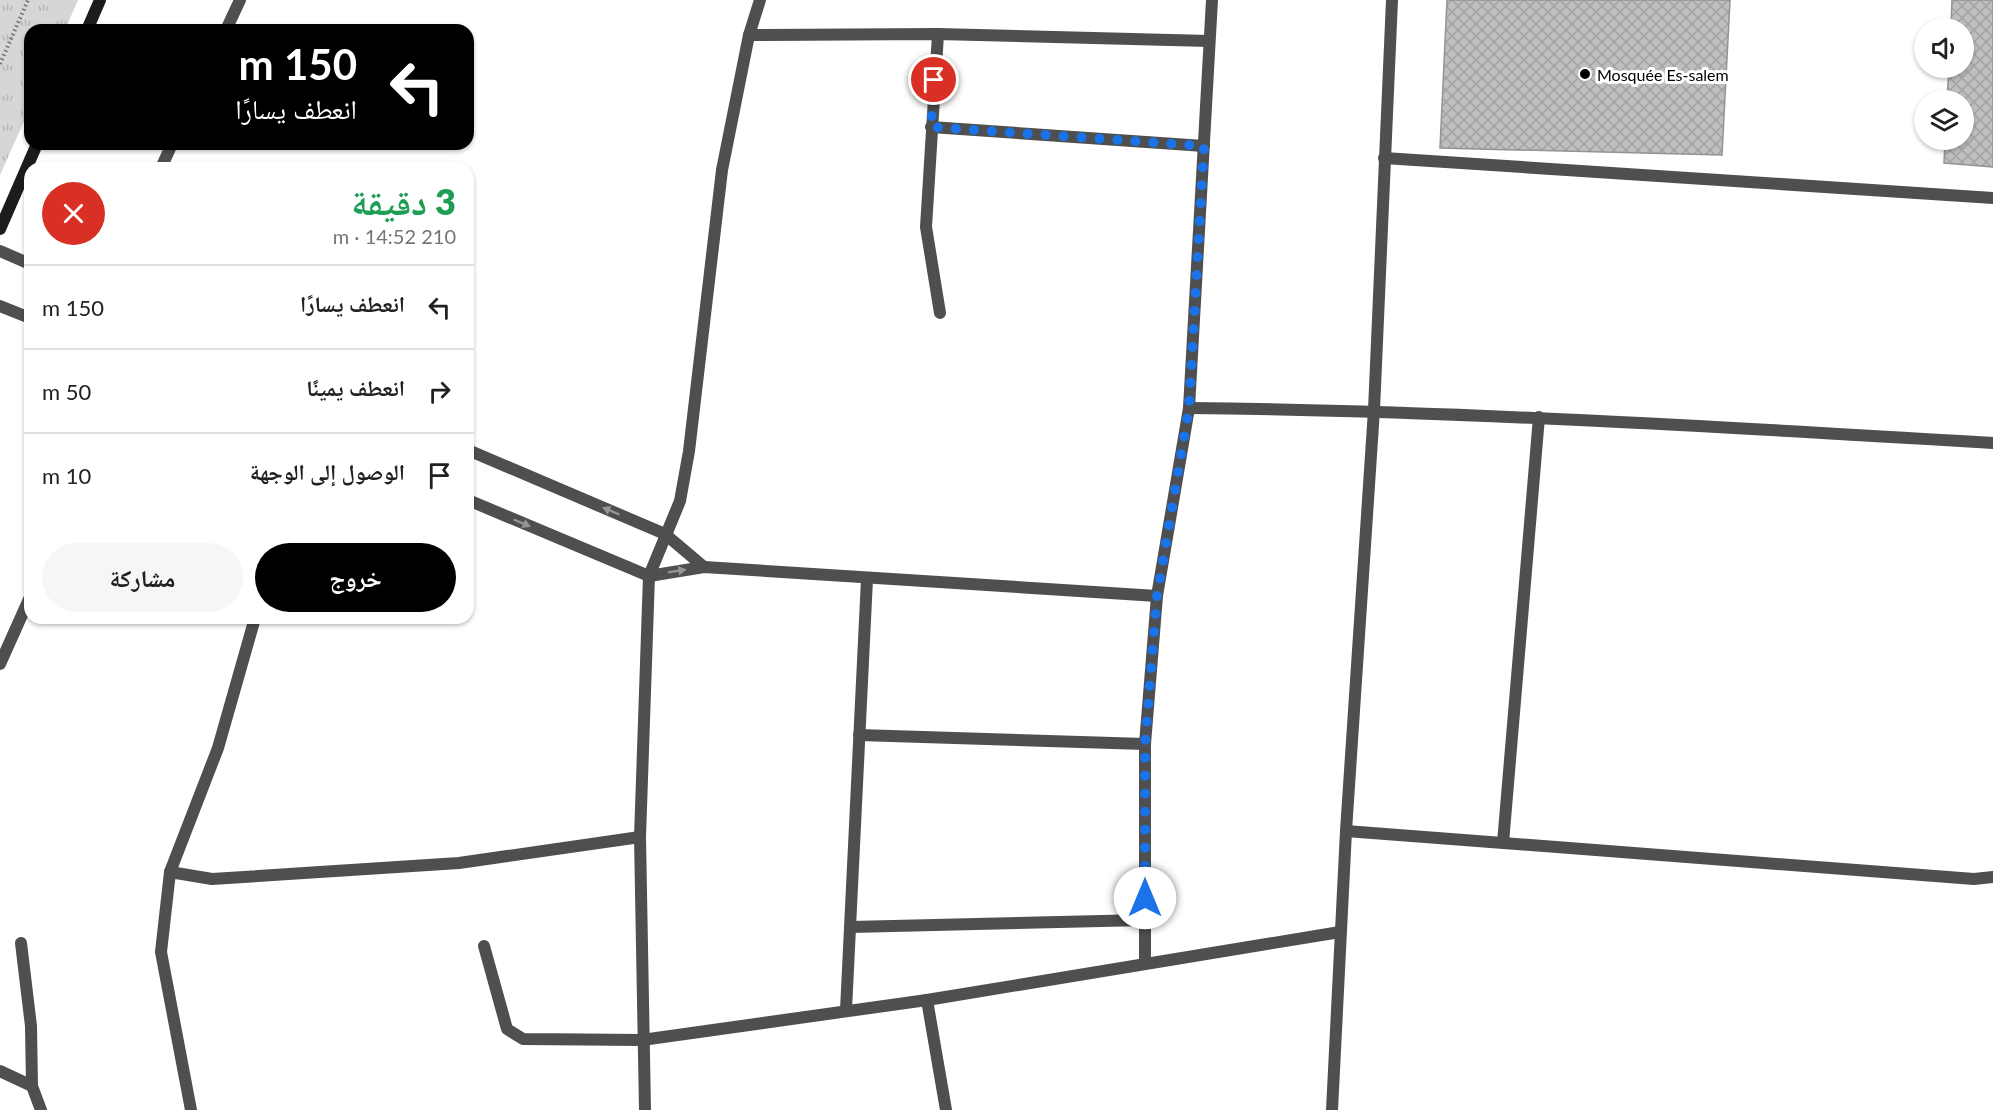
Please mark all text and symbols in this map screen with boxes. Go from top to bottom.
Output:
map controls [1914,18,1974,150]
button: sound [1914,18,1974,78]
text: 150 m [239,39,357,89]
icon: left [378,48,456,126]
pin [908,54,959,105]
icon: arrive [917,63,950,96]
place label: Mosquée Es-salem [1597,65,1729,84]
marker: Mosquée Es-salem [1578,67,1592,81]
button: layers [1914,90,1974,150]
text: انعطف يسارًا [235,92,357,125]
text: 3 دقيقة [351,179,456,223]
button: close [42,182,105,245]
text: 210 m · 14:52 [333,224,456,248]
text: انعطف يسارًا [300,290,405,317]
icon: left [423,291,456,324]
text: 150 m [42,294,104,321]
text: انعطف يمينًا [306,374,405,401]
icon: right [423,375,456,408]
text: 50 m [42,378,91,405]
text: الوصول إلى الوجهة [250,458,405,485]
icon: arrive [423,459,456,492]
text: 10 m [42,462,91,489]
one-way arrow [602,506,620,516]
one-way arrow [513,519,531,528]
button: مشاركة [42,543,243,612]
button: خروج [255,543,456,612]
one-way arrow [667,567,686,576]
position arrow [1113,866,1177,930]

